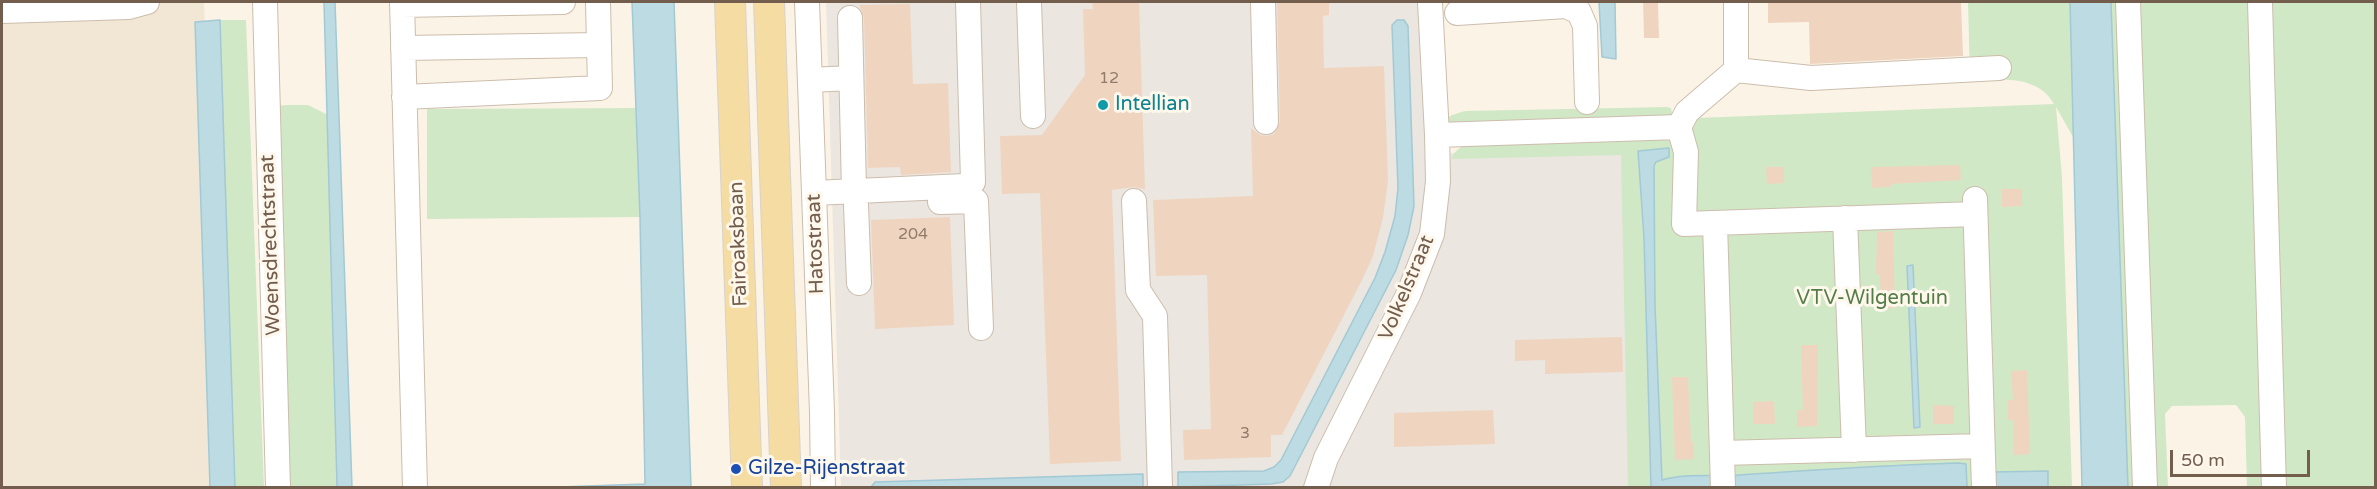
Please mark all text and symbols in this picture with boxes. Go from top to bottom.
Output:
house number: 12 [1099,69,1119,89]
place label: Intellian [1115,93,1190,117]
marker: Intellian [1096,98,1110,112]
street label: Woensdrechtstraat [256,154,286,336]
street label: Fairoaksbaan [725,181,753,307]
street label: Hatostraat [802,193,830,295]
house number: 204 [898,225,928,245]
street label: Volkelstraat [1374,232,1440,344]
park label: VTV-Wilgentuin [1796,287,1948,311]
house number: 3 [1240,424,1250,444]
scale bar [2173,438,2312,476]
text: 50 m [2181,449,2225,471]
place label: Gilze-Rijenstraat [748,457,905,481]
marker: Gilze-Rijenstraat [729,462,743,476]

